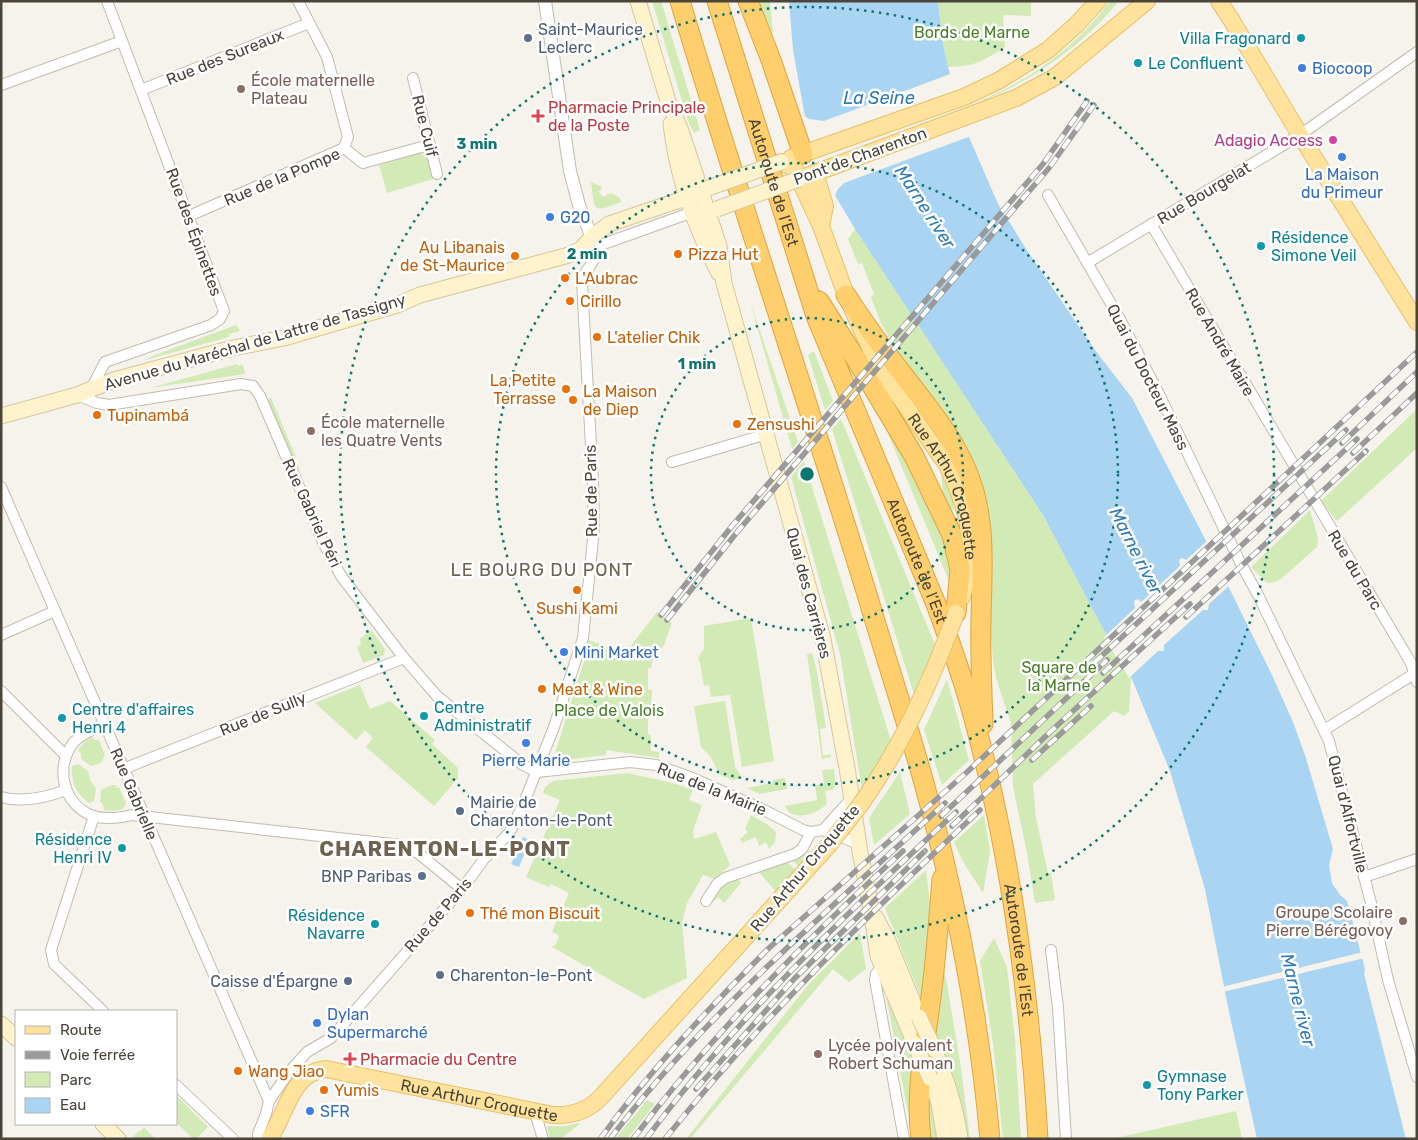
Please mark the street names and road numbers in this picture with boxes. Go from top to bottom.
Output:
street label: Rue des Sureaux [163,25,287,89]
street label: Rue Cuif [408,93,442,160]
street label: Autoroute de l’Est [745,116,803,249]
street label: Pont de Charenton [791,123,929,189]
street label: Rue de la Pompe [221,144,343,210]
street label: Rue Bourgelat [1154,158,1254,228]
street label: Rue des Épinettes [162,165,226,299]
street label: Rue André Maire [1181,285,1259,399]
street label: Avenue du Maréchal de Lattre de Tassigny [102,290,408,394]
street label: Quai du Docteur Mass [1103,301,1193,453]
street label: Rue Arthur Croquette [904,409,981,561]
street label: Rue de Paris [581,445,601,537]
street label: Rue Gabriel Péri [278,455,346,571]
street label: Autoroute de l’Est [883,495,952,626]
street label: Quai des Carrières [782,525,836,661]
street label: Rue du Parc [1324,527,1386,614]
street label: Rue de Sully [217,688,309,740]
street label: Rue Gabrielle [106,745,162,843]
street label: Quai d'Alfortville [1324,753,1372,875]
street label: Rue de la Mairie [654,758,770,820]
street label: Rue Arthur Croquette [746,801,864,935]
street label: Rue de Paris [401,874,475,956]
street label: Autoroute de l’Est [1001,882,1038,1017]
street label: Rue Arthur Croquette [399,1075,558,1125]

